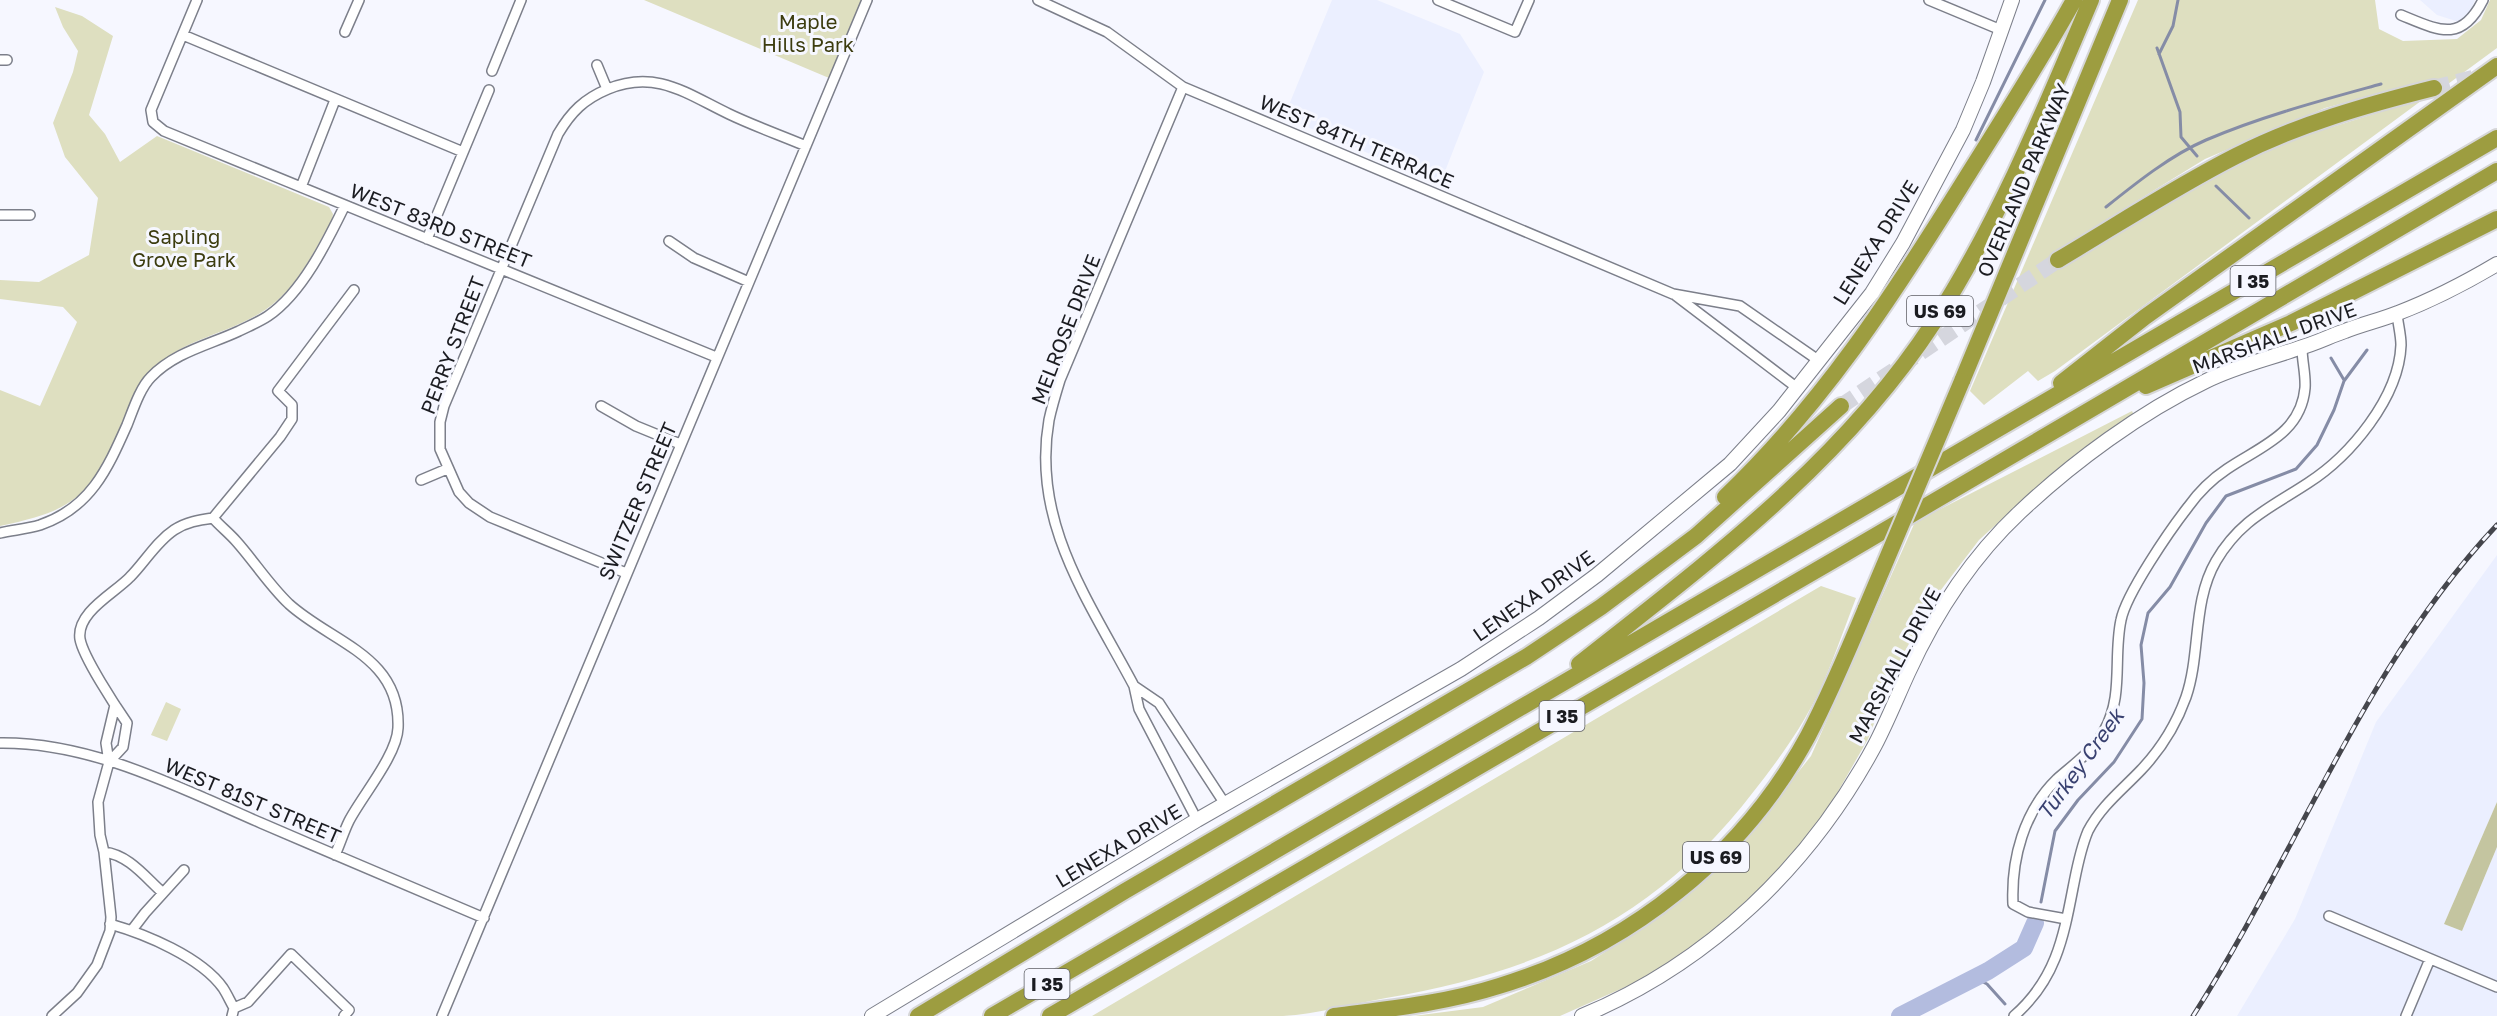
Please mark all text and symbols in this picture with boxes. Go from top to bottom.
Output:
park label: Maple Hills Park [762,9,854,56]
street label: OVERLAND PARKWAY [1971,79,2075,280]
street label: WEST 84TH TERRACE [1256,89,1458,193]
street label: LENEXA DRIVE [1827,175,1923,309]
street label: WEST 83RD STREET [347,178,535,272]
park label: Sapling Grove Park [132,224,236,271]
street label: MELROSE DRIVE [1025,251,1105,407]
road number: I 35 [2230,266,2276,296]
street label: PERRY STREET [415,273,489,417]
road number: US 69 [1907,296,1973,326]
street label: MARSHALL DRIVE [2189,296,2359,378]
street label: SWITZER STREET [593,419,681,583]
street label: LENEXA DRIVE [1468,544,1598,646]
street label: MARSHALL DRIVE [1843,583,1945,747]
road number: I 35 [1540,701,1584,731]
water label: Turkey Creek [2031,702,2130,825]
street label: WEST 81ST STREET [161,752,345,848]
street label: LENEXA DRIVE [1051,798,1185,892]
road number: US 69 [1683,842,1749,872]
road number: I 35 [1024,969,1070,999]

